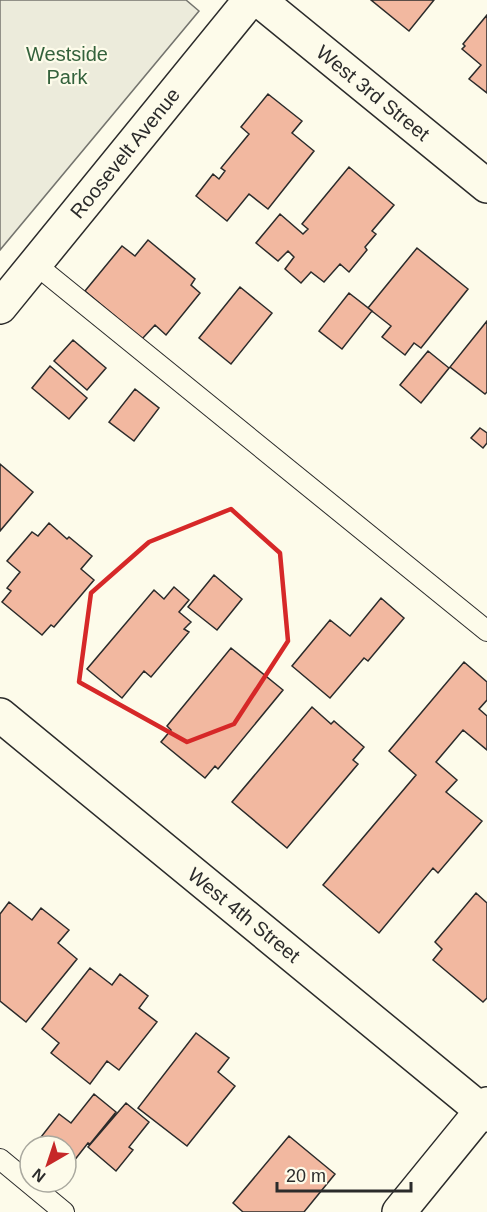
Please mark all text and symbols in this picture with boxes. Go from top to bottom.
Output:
street label: West 3rd Street [312,41,434,145]
park label: Westside Park [26,43,108,88]
street label: Roosevelt Avenue [66,84,184,222]
street label: West 4th Street [184,863,305,967]
north arrow [18,1134,78,1194]
scale bar [277,1155,410,1193]
text: N [29,1165,49,1186]
text: 20 m [286,1166,326,1186]

